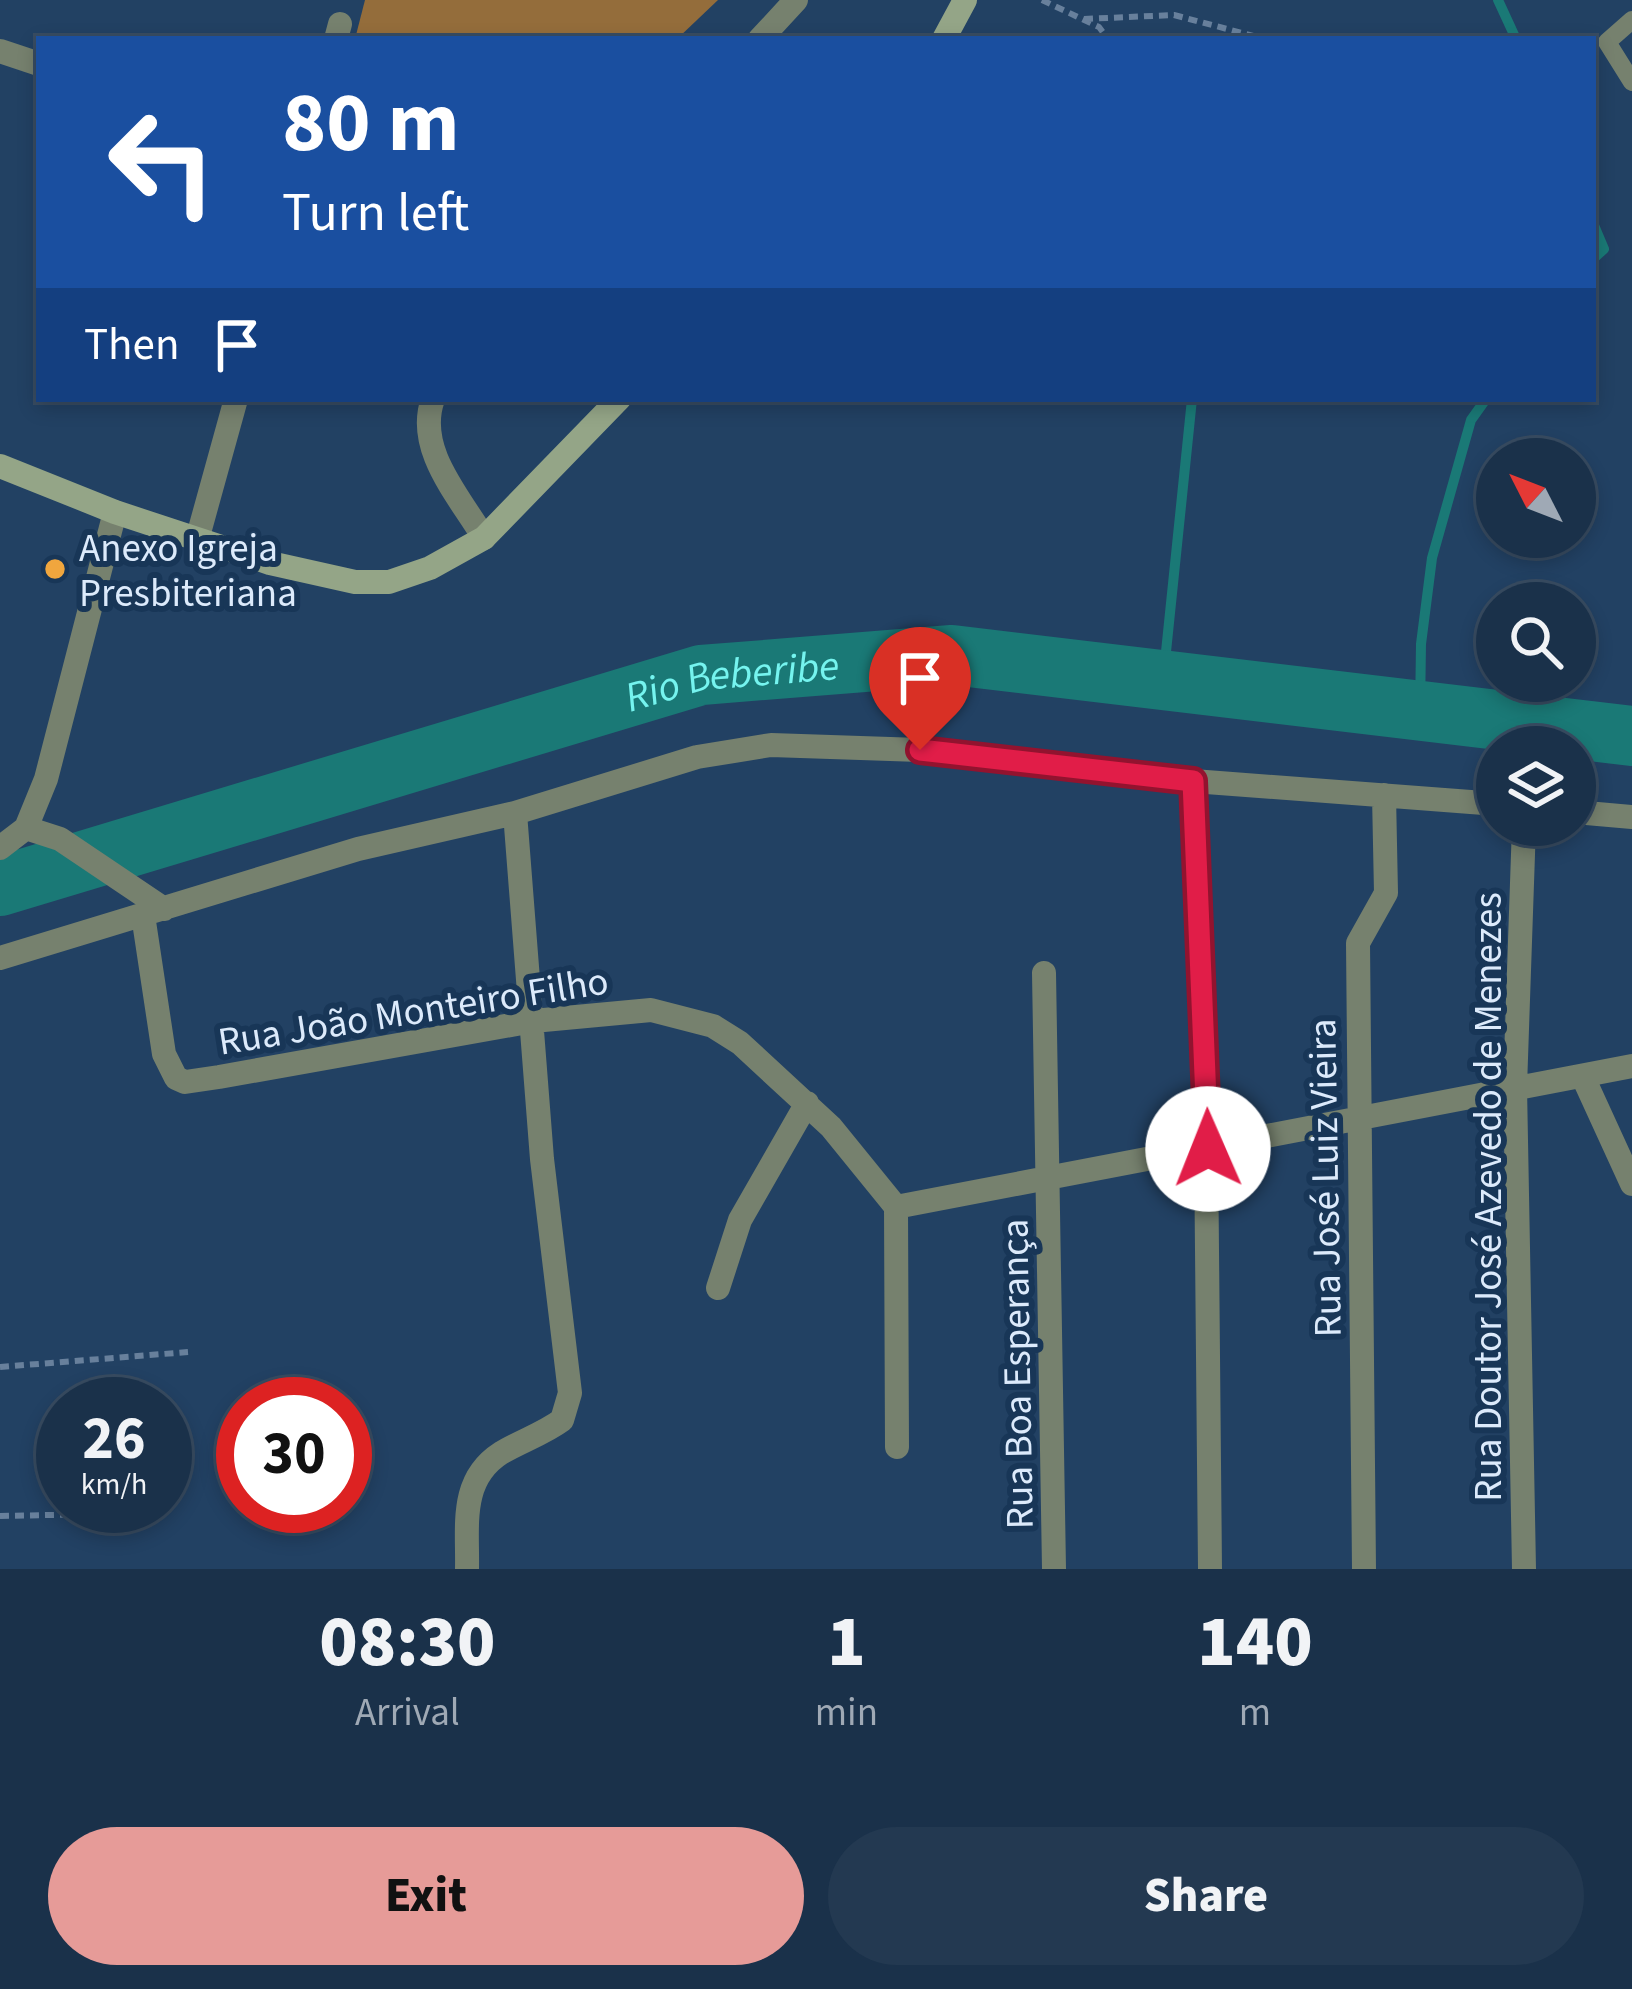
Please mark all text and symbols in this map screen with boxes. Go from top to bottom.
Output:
text: 80 m [282,64,460,184]
icon: left [84,84,240,240]
text: Turn left [282,175,469,252]
icon: arrive [204,312,270,378]
text: Then [84,313,180,377]
north arrow [1476,438,1596,558]
map controls [1476,438,1596,846]
place label: Anexo Igreja Presbiteriana [79,521,297,622]
marker: Anexo Igreja Presbiteriana [42,556,68,582]
button: search [1476,582,1596,702]
pin [869,627,971,750]
water label: Rio Beberibe [618,636,842,728]
icon: arrive [887,645,953,711]
button: layers [1476,726,1596,846]
street label: Rua Doutor José Azevedo de Menezes [1461,892,1517,1502]
street label: Rua João Monteiro Filho [214,953,612,1070]
street label: Rua José Luiz Vieira [1295,1018,1357,1338]
position arrow [1145,1086,1271,1212]
street label: Rua Boa Esperança [987,1218,1049,1530]
speed limit sign: 30 [216,1377,372,1533]
text: 26 [82,1397,146,1482]
text: km/h [81,1463,147,1506]
text: 08:30 [319,1591,495,1694]
text: 1 [827,1591,866,1694]
text: 140 [1197,1591,1313,1694]
text: Arrival [355,1685,460,1741]
text: min [815,1685,878,1741]
text: m [1239,1685,1271,1741]
button: Exit [48,1827,804,1965]
button: Share [828,1827,1584,1965]

